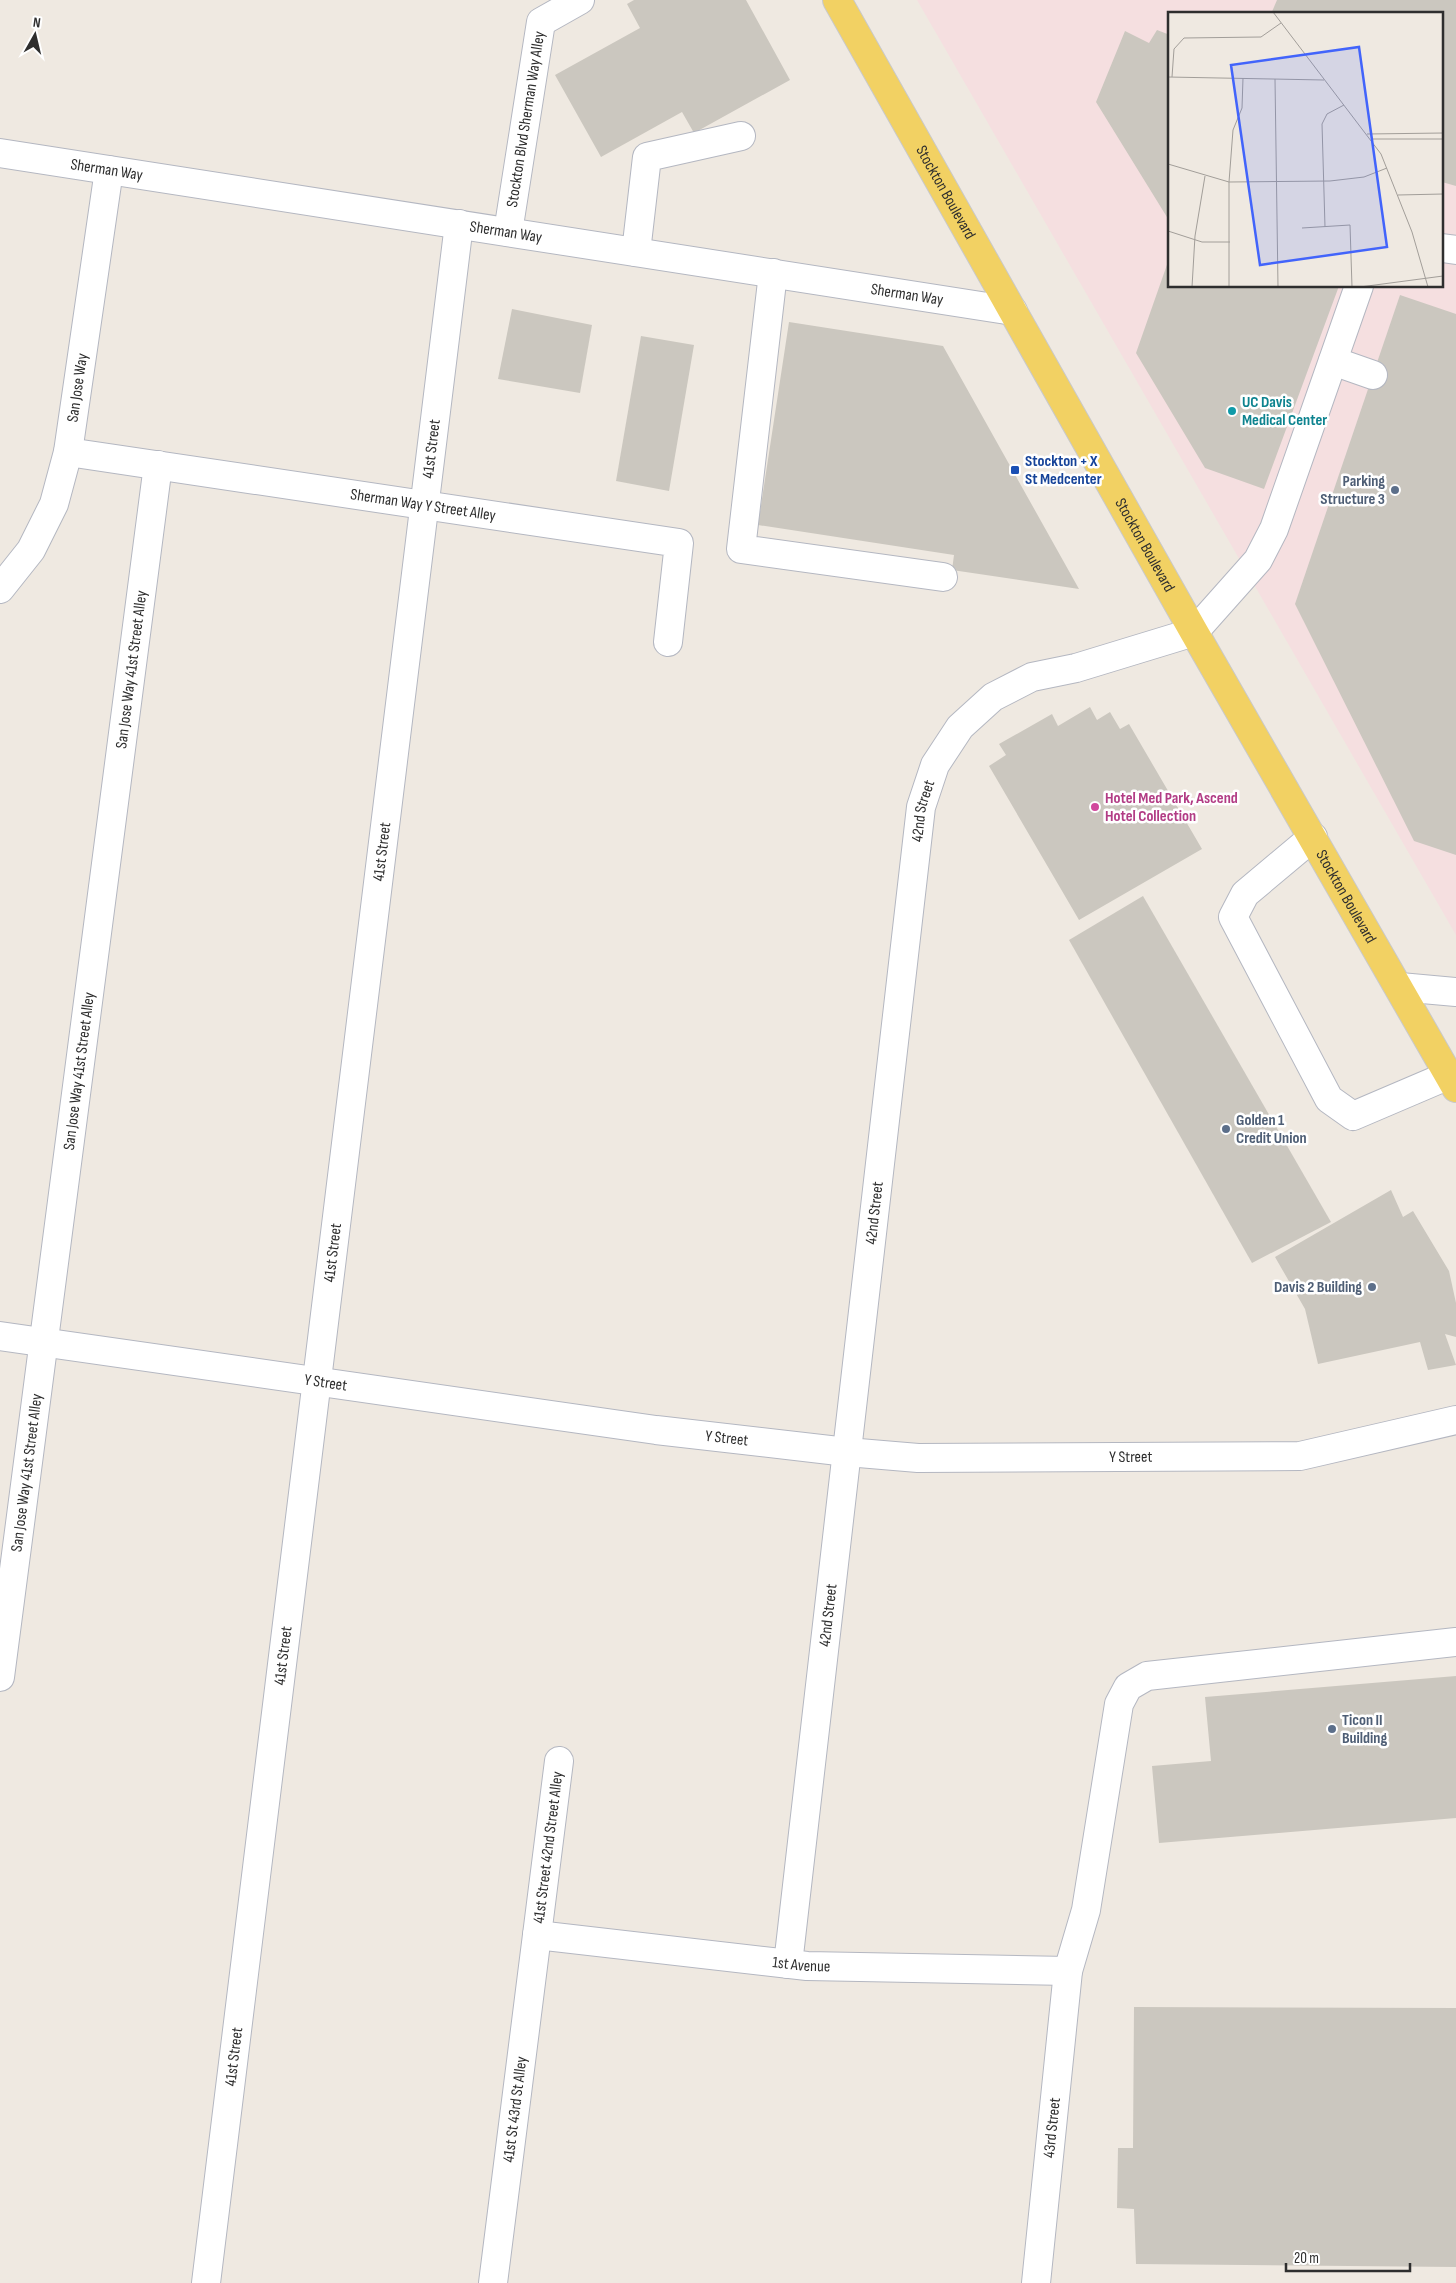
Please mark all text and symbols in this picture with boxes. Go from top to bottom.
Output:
north arrow [10,10,60,60]
inset map [1168,12,1444,288]
text: N [32,14,42,32]
street label: Stockton Blvd Sherman Way Alley [502,30,549,209]
street label: Stockton Boulevard [912,142,980,243]
street label: Sherman Way [69,155,144,185]
street label: Sherman Way [468,217,543,247]
street label: Sherman Way [870,279,944,309]
street label: San Jose Way [63,352,92,423]
place label: UC Davis Medical Center [1242,393,1327,430]
marker: UC Davis Medical Center [1226,405,1238,417]
street label: 41st Street [418,418,444,479]
place label: Stockton + X St Medcenter [1025,452,1102,489]
marker: Stockton + X St Medcenter [1009,464,1021,476]
place label: Parking Structure 3 [1320,472,1385,509]
marker: Parking Structure 3 [1389,484,1401,496]
street label: Sherman Way Y Street Alley [349,485,497,525]
street label: Stockton Boulevard [1111,495,1179,595]
street label: San Jose Way 41st Street Alley [112,589,151,750]
street label: 42nd Street [908,777,939,843]
place label: Hotel Med Park, Ascend Hotel Collection [1105,789,1238,826]
marker: Hotel Med Park, Ascend Hotel Collection [1089,801,1101,813]
street label: 41st Street [369,821,395,882]
street label: Stockton Boulevard [1312,847,1380,947]
street label: San Jose Way 41st Street Alley [59,991,99,1151]
place label: Golden 1 Credit Union [1236,1111,1307,1148]
marker: Golden 1 Credit Union [1220,1123,1232,1135]
street label: 42nd Street [861,1180,887,1245]
street label: 41st Street [320,1222,346,1283]
place label: Davis 2 Building [1274,1278,1362,1297]
marker: Davis 2 Building [1366,1281,1378,1293]
street label: Y Street [303,1370,348,1395]
street label: San Jose Way 41st Street Alley [7,1393,46,1553]
street label: Y Street [704,1426,749,1450]
street label: Y Street [1109,1447,1152,1466]
street label: 42nd Street [815,1583,841,1648]
street label: 41st Street [270,1625,296,1686]
place label: Ticon II Building [1342,1711,1387,1748]
marker: Ticon II Building [1326,1723,1338,1735]
street label: 41st Street 42nd Street Alley [529,1770,567,1925]
street label: 1st Avenue [771,1953,830,1976]
street label: 41st Street [221,2026,247,2087]
street label: 41st St 43rd St Alley [499,2055,531,2164]
street label: 43rd Street [1039,2096,1064,2159]
scale bar [1286,2240,1410,2272]
text: 20 m [1294,2249,1319,2268]

